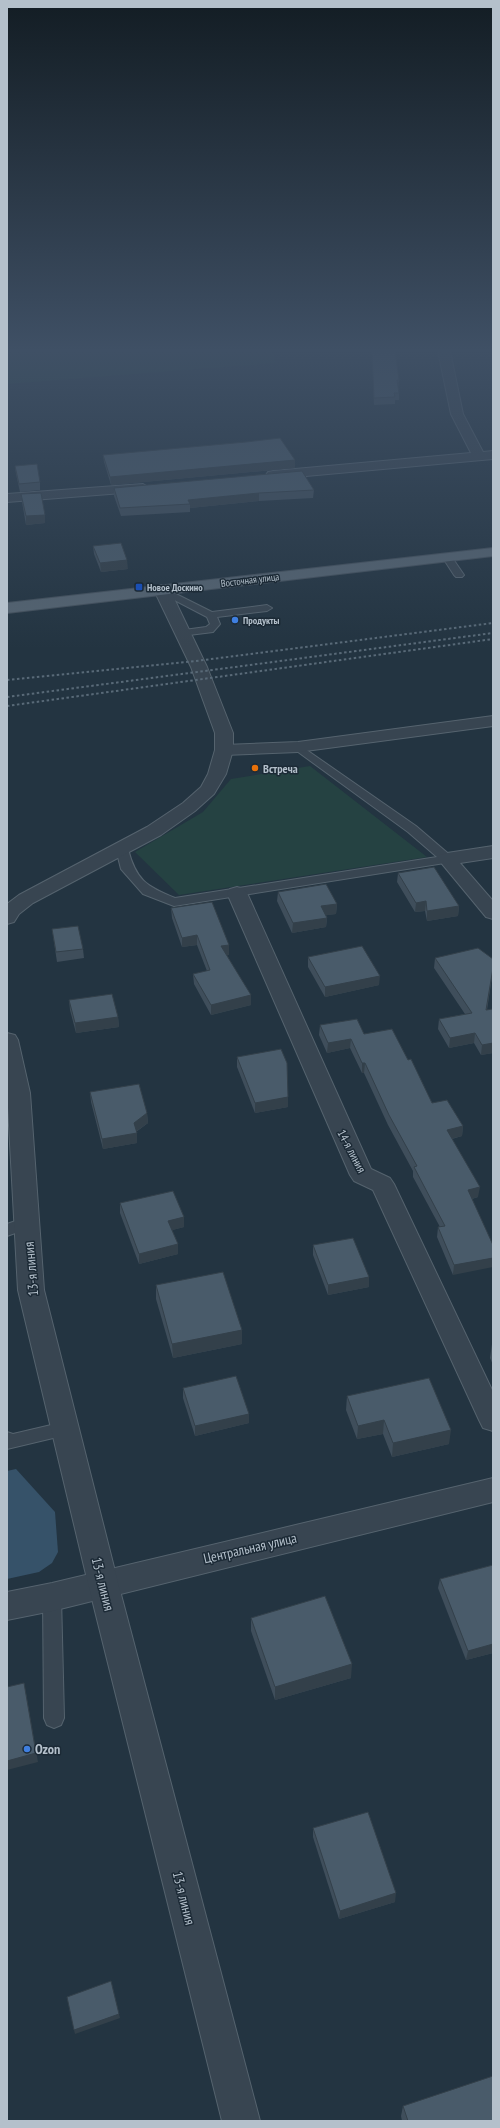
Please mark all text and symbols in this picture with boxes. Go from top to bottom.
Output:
street label: Восточная улица [220,570,280,590]
place label: Новое Доскино [147,581,203,594]
marker: Новое Доскино [134,582,144,592]
place label: Продукты [243,614,279,627]
marker: Продукты [230,615,240,625]
place label: Встреча [263,761,298,776]
marker: Встреча [250,763,260,773]
street label: 14-я линия [334,1127,370,1175]
street label: 13-я линия [20,1241,42,1297]
street label: Центральная улица [202,1529,298,1567]
street label: 13-я линия [88,1555,118,1613]
place label: Ozon [35,1740,60,1758]
marker: Ozon [22,1744,32,1754]
street label: 13-я линия [169,1869,199,1927]

